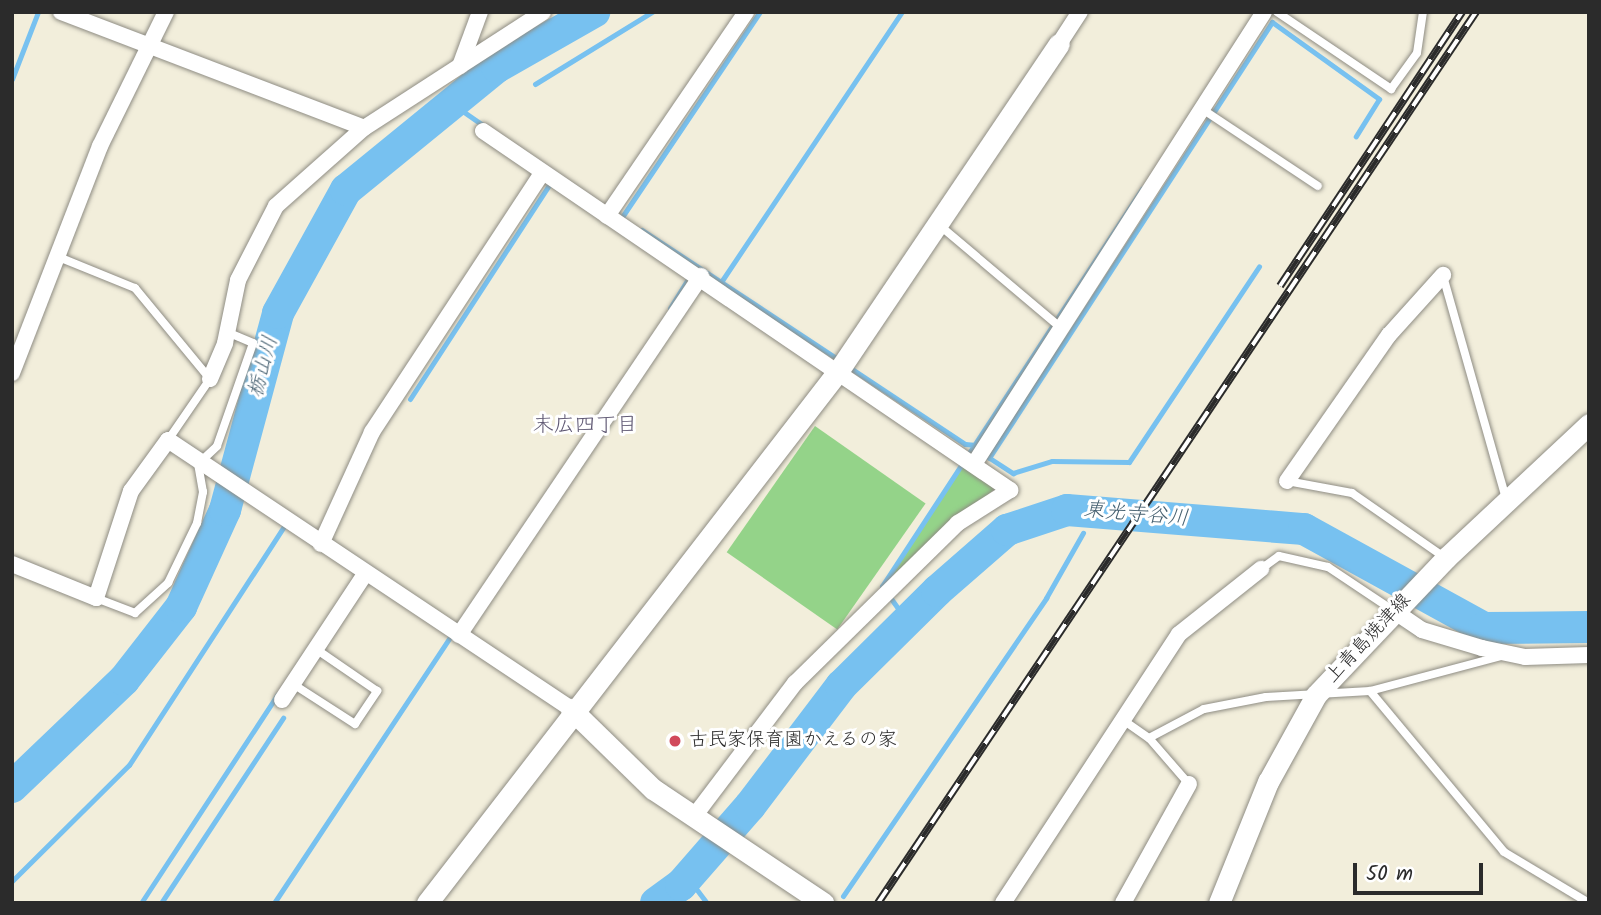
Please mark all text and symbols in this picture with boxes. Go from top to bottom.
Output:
water label: 栃山川 [244,333,284,401]
district label: 末広四丁目 [533,413,637,439]
water label: 東光寺谷川 [1083,498,1189,532]
street label: 上青島焼津線 [1322,590,1416,688]
place label: 古民家保育園かえるの家 [689,730,898,752]
marker: 古民家保育園かえるの家 [667,733,683,749]
scale bar [1356,848,1486,892]
text: 50 m [1366,858,1413,891]

